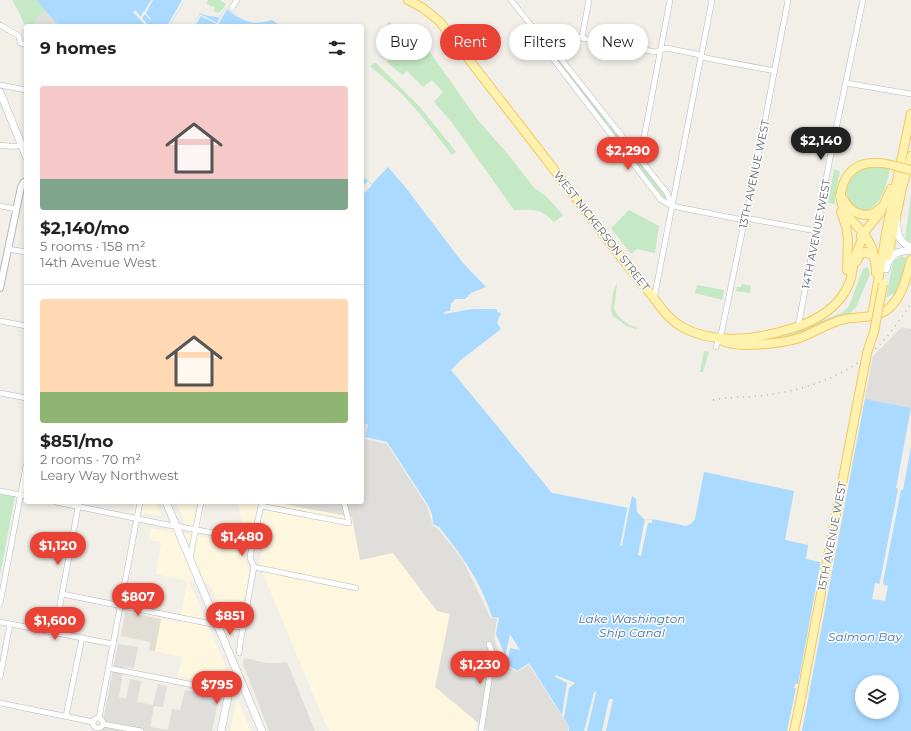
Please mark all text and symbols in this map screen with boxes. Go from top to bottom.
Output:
chip: Buy [376,24,432,60]
chip: Rent [440,24,501,60]
chip: Filters [509,24,580,60]
chip: New [588,24,648,60]
icon: filters [326,37,348,59]
text: 9 homes [40,38,116,58]
icon: home [158,112,230,184]
street label: 13TH AVENUE WEST [736,118,773,230]
pin: $2,140 [788,127,854,161]
text: $2,140 [800,132,842,148]
pin: $2,290 [595,137,661,171]
text: $2,290 [606,142,650,158]
street label: WEST NICKERSON STREET [551,168,654,294]
street label: 14TH AVENUE WEST [798,177,834,290]
text: $2,140/mo [40,218,129,238]
text: 5 rooms · 158 m² [40,238,145,254]
text: 14th Avenue West [40,254,156,270]
icon: home [158,325,230,397]
text: $851/mo [40,431,113,451]
text: 2 rooms · 70 m² [40,451,141,467]
text: Leary Way Northwest [40,467,179,483]
street label: 15TH AVENUE WEST [815,480,850,592]
pin: $1,480 [209,523,275,557]
text: $1,480 [220,528,264,544]
pin: $1,120 [25,532,91,566]
text: $1,120 [39,537,77,553]
pin: $807 [114,583,162,617]
text: $807 [121,588,155,604]
pin: $851 [206,602,254,636]
pin: $1,600 [22,607,88,641]
text: $851 [215,607,245,623]
water label: Lake Washington Ship Canal [579,611,685,640]
text: $1,600 [34,612,76,628]
water label: Salmon Bay [828,629,903,644]
pin: $1,230 [447,651,513,685]
text: $1,230 [460,656,501,672]
pin: $795 [193,671,241,705]
map controls [855,675,899,719]
button: layers [855,675,899,719]
text: $795 [201,676,233,692]

